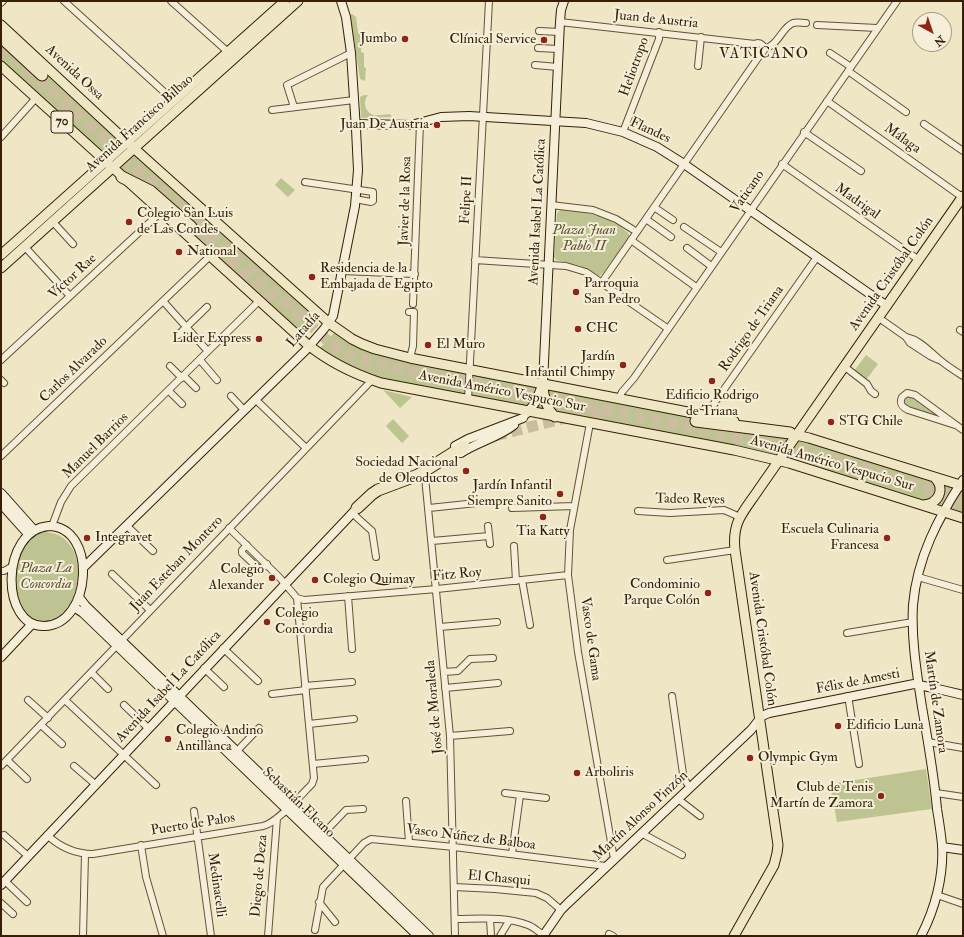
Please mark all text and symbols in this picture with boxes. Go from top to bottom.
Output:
street label: Juan de Austria [613,7,699,33]
north arrow [912,12,952,52]
place label: Jumbo [360,31,397,47]
place label: Clínical Service [449,32,536,48]
text: N [931,33,947,49]
marker: Jumbo [400,34,410,44]
marker: Clínical Service [539,35,549,45]
street label: Heliotropo [617,35,653,99]
street label: Avenida Ossa [41,42,107,104]
district label: VATICANO [719,46,809,64]
street label: Avenida Francisco Bilbao [83,71,197,177]
road number: 70 [51,111,73,133]
street label: Flandes [627,114,673,148]
place label: Juan De Austria [340,117,429,133]
marker: Juan De Austria [432,120,442,130]
street label: Málaga [880,120,924,158]
street label: Avenida Isabel La Católica [526,138,550,286]
street label: Javier de la Rosa [396,156,416,246]
street label: Vaticano [727,168,769,216]
street label: Felipe II [457,175,477,225]
street label: Madrigal [831,180,883,224]
place label: Colegio San Luis de Las Condes [137,206,233,238]
street label: Avenida Cristóbal Colón [846,214,938,334]
marker: Colegio San Luis de Las Condes [124,217,134,227]
park label: Plaza Juan Pablo II [552,223,616,256]
place label: National [187,244,236,260]
marker: National [174,247,184,257]
street label: Víctor Rae [46,251,100,303]
place label: Residencia de la Embajada de Egipto [320,261,433,294]
marker: Residencia de la Embajada de Egipto [307,272,317,282]
place label: Parroquia San Pedro [584,276,640,308]
street label: Rodrigo de Triana [716,283,788,375]
marker: Parroquia San Pedro [571,287,581,297]
street label: Latadía [284,308,324,352]
place label: CHC [586,321,618,337]
marker: CHC [573,324,583,334]
place label: Lider Express [172,331,251,347]
street label: Carlos Alvarado [37,333,111,407]
marker: Lider Express [254,334,264,344]
place label: El Muro [436,337,485,353]
marker: El Muro [423,340,433,350]
place label: Jardín Infantil Chimpy [525,349,615,382]
marker: Jardín Infantil Chimpy [618,360,628,370]
street label: Avenida Américo Vespucio Sur [417,368,587,416]
marker: Edificio Rodrigo de Triana [707,376,717,386]
place label: Edificio Rodrigo de Triana [665,388,759,420]
street label: Manuel Barrios [59,409,133,483]
place label: STG Chile [839,414,903,430]
marker: STG Chile [826,417,836,427]
street label: Avenida Américo Vespucio Sur [748,433,916,495]
place label: Sociedad Nacional de Oleoductos [355,455,458,488]
marker: Sociedad Nacional de Oleoductos [461,466,471,476]
place label: Jardín Infantil Siempre Sanito [467,478,552,510]
marker: Jardín Infantil Siempre Sanito [555,489,565,499]
street label: Tadeo Reyes [655,491,725,509]
marker: Tia Katty [538,512,548,522]
street label: Juan Esteban Montero [127,513,227,615]
place label: Escuela Culinaria Francesa [781,522,879,554]
place label: Tia Katty [516,524,570,540]
place label: Integravet [95,530,152,546]
marker: Integravet [82,533,92,543]
marker: Escuela Culinaria Francesa [882,533,892,543]
park label: Plaza La Concordia [20,561,72,594]
place label: Colegio Alexander [209,562,264,594]
street label: Fitz Roy [432,564,482,586]
street label: Avenida Cristóbal Colón [744,571,780,707]
place label: Colegio Quimay [323,572,415,588]
marker: Colegio Alexander [267,573,277,583]
marker: Colegio Quimay [310,575,320,585]
place label: Condominio Parque Colón [623,577,700,610]
marker: Condominio Parque Colón [703,588,713,598]
street label: Vasco de Gama [576,596,604,682]
place label: Colegio Concordia [275,606,333,638]
marker: Colegio Concordia [262,617,272,627]
street label: Avenida Isabel La Católica [113,628,225,746]
street label: Martín de Zamora [919,650,951,754]
street label: José de Moraleda [423,659,447,755]
street label: Félix de Amesti [815,666,901,698]
place label: Edificio Luna [846,718,924,734]
marker: Edificio Luna [833,721,843,731]
place label: Colegio Andino Antillanca [176,723,263,756]
marker: Colegio Andino Antillanca [163,734,173,744]
place label: Olympic Gym [758,750,838,766]
marker: Olympic Gym [745,753,755,763]
street label: Sebastián Elcano [258,764,338,842]
place label: Arboliris [585,765,634,781]
marker: Arboliris [572,768,582,778]
street label: Martín Alonso Pinzón [590,768,692,864]
place label: Club de Tenis Martín de Zamora [770,780,873,812]
marker: Club de Tenis Martín de Zamora [876,791,886,801]
street label: Puerto de Palos [150,810,236,840]
street label: Vasco Núñez de Balboa [405,822,537,854]
street label: Diego de Deza [248,834,272,918]
street label: Medinacelli [203,852,229,918]
street label: El Chasqui [467,868,531,890]

